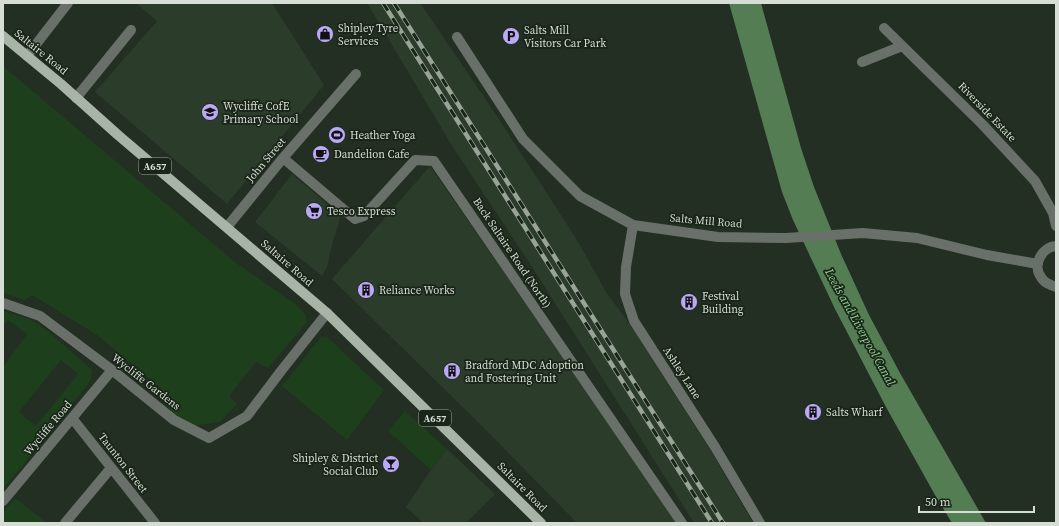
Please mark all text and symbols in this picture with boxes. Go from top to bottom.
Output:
place label: Shipley Tyre Services [338,21,399,49]
place label: Salts Mill Visitors Car Park [524,23,607,51]
shop icon: Shipley Tyre Services [315,24,335,44]
street label: Saltaire Road [11,26,71,79]
parking icon: Salts Mill Visitors Car Park [501,26,521,46]
street label: Riverside Estate [955,79,1020,146]
place label: Wycliffe CofE Primary School [223,99,298,127]
school or university icon: Wycliffe CofE Primary School [200,102,220,122]
sports icon: Heather Yoga [327,125,347,145]
place label: Heather Yoga [350,128,416,143]
street label: John Street [242,134,289,186]
cafe icon: Dandelion Cafe [311,144,331,164]
place label: Dandelion Cafe [334,147,410,162]
road number: A657 [139,158,171,174]
street label: Back Saltaire Road (North) [469,195,555,311]
supermarket icon: Tesco Express [304,201,324,221]
place label: Tesco Express [327,204,396,219]
street label: Salts Mill Road [669,210,744,232]
street label: Saltaire Road [258,236,317,290]
water label: Leeds and Liverpool Canal [821,265,899,389]
building icon: Reliance Works [356,280,376,300]
place label: Reliance Works [379,283,455,298]
place label: Festival Building [702,289,744,317]
building icon: Festival Building [679,292,699,312]
street label: Ashley Lane [659,344,705,403]
street label: Wycliffe Gardens [108,350,184,414]
place label: Bradford MDC Adoption and Fostering Unit [465,358,584,386]
building icon: Bradford MDC Adoption and Fostering Unit [442,361,462,381]
street label: Wycliffe Road [21,397,76,459]
building icon: Salts Wharf [803,402,823,422]
place label: Salts Wharf [826,405,883,420]
road number: A657 [419,410,451,426]
street label: Taunton Street [95,430,151,496]
place label: Shipley & District Social Club [293,451,378,479]
bar icon: Shipley & District Social Club [381,454,401,474]
street label: Saltaire Road [494,459,551,516]
scale bar [919,488,1034,514]
text: 50 m [925,494,951,510]

